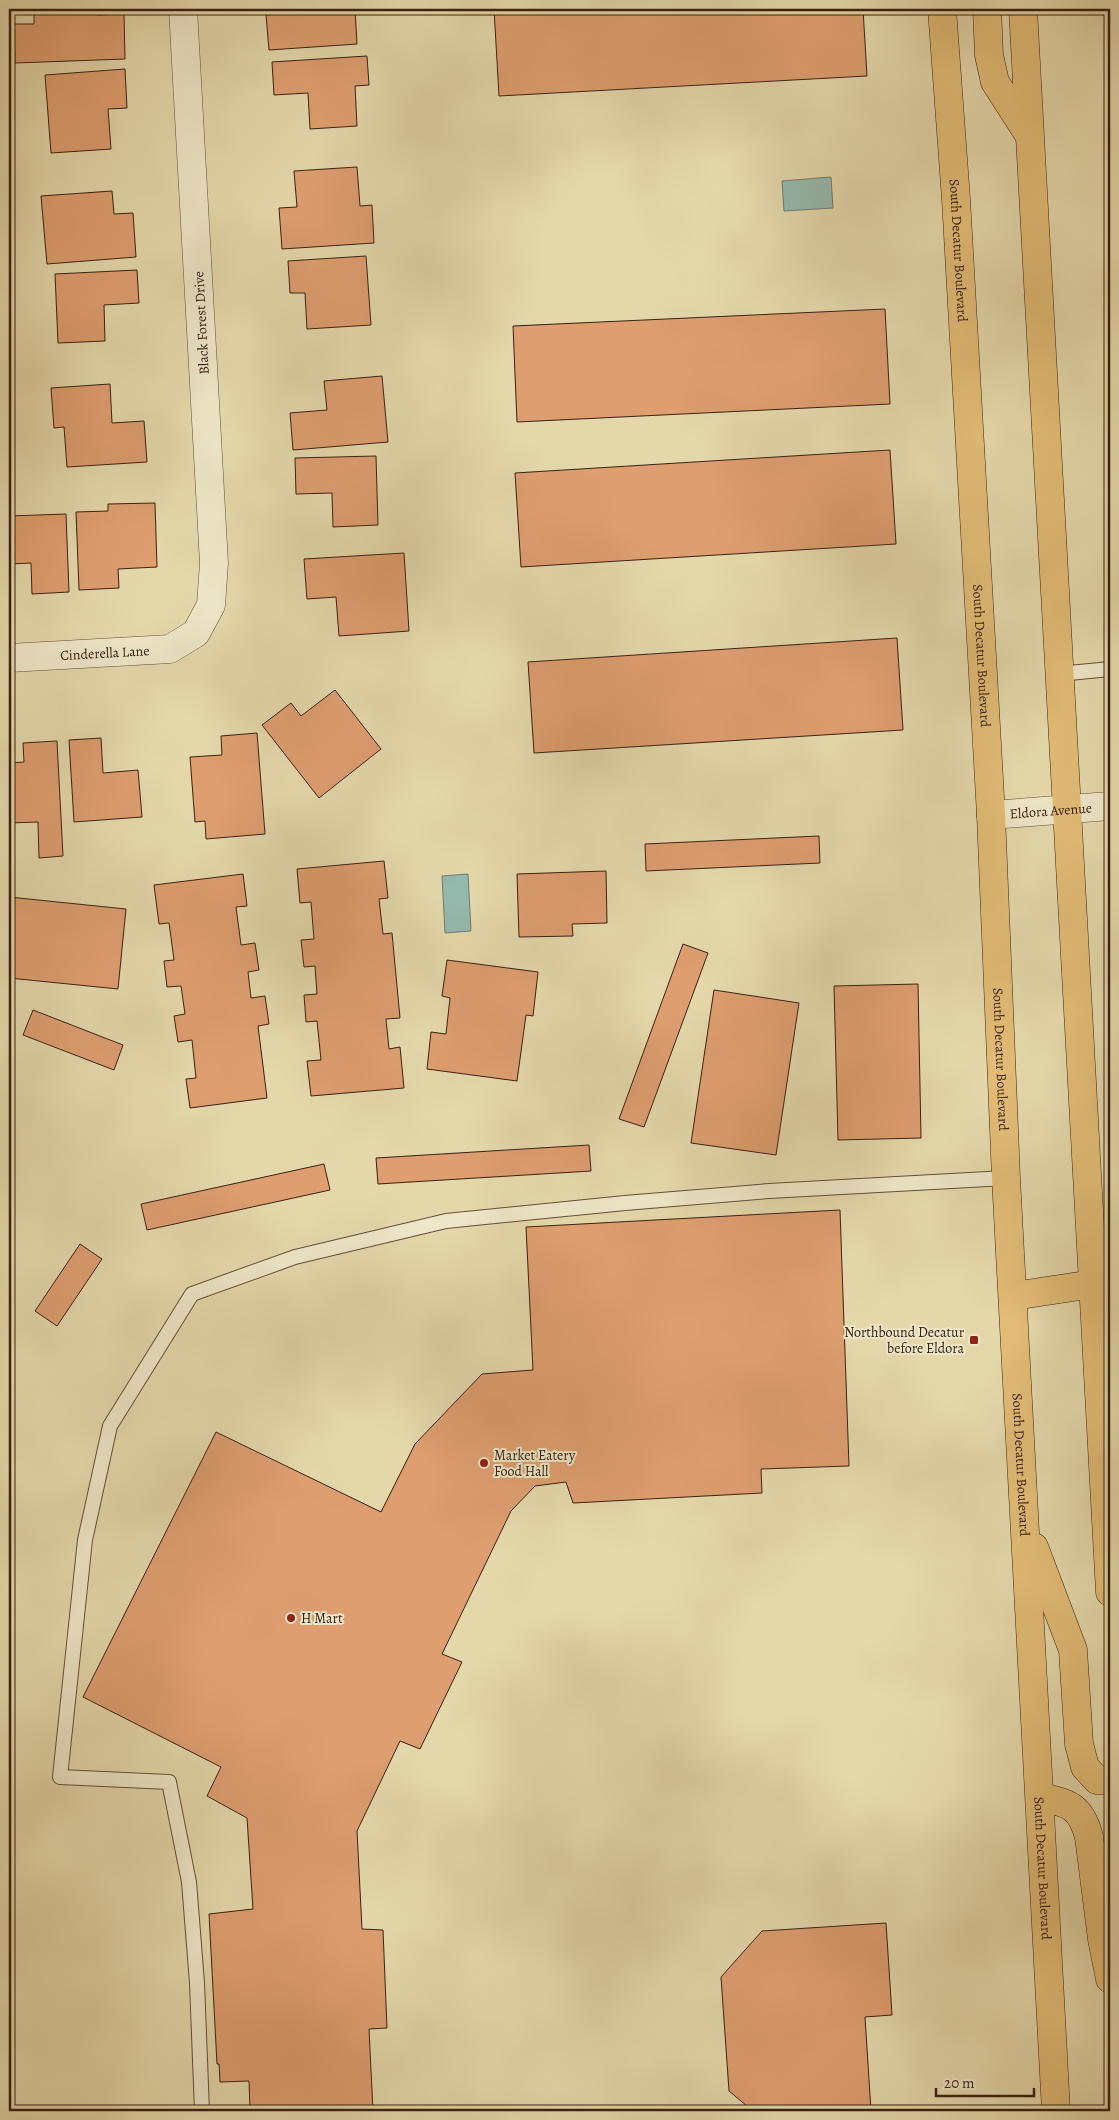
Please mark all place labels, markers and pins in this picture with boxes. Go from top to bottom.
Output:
place label: Northbound Decatur before Eldora [844,1323,965,1358]
marker: Northbound Decatur before Eldora [968,1334,980,1346]
place label: Market Eatery Food Hall [494,1446,576,1481]
marker: Market Eatery Food Hall [478,1457,490,1469]
place label: H Mart [301,1609,343,1628]
marker: H Mart [285,1612,297,1624]

